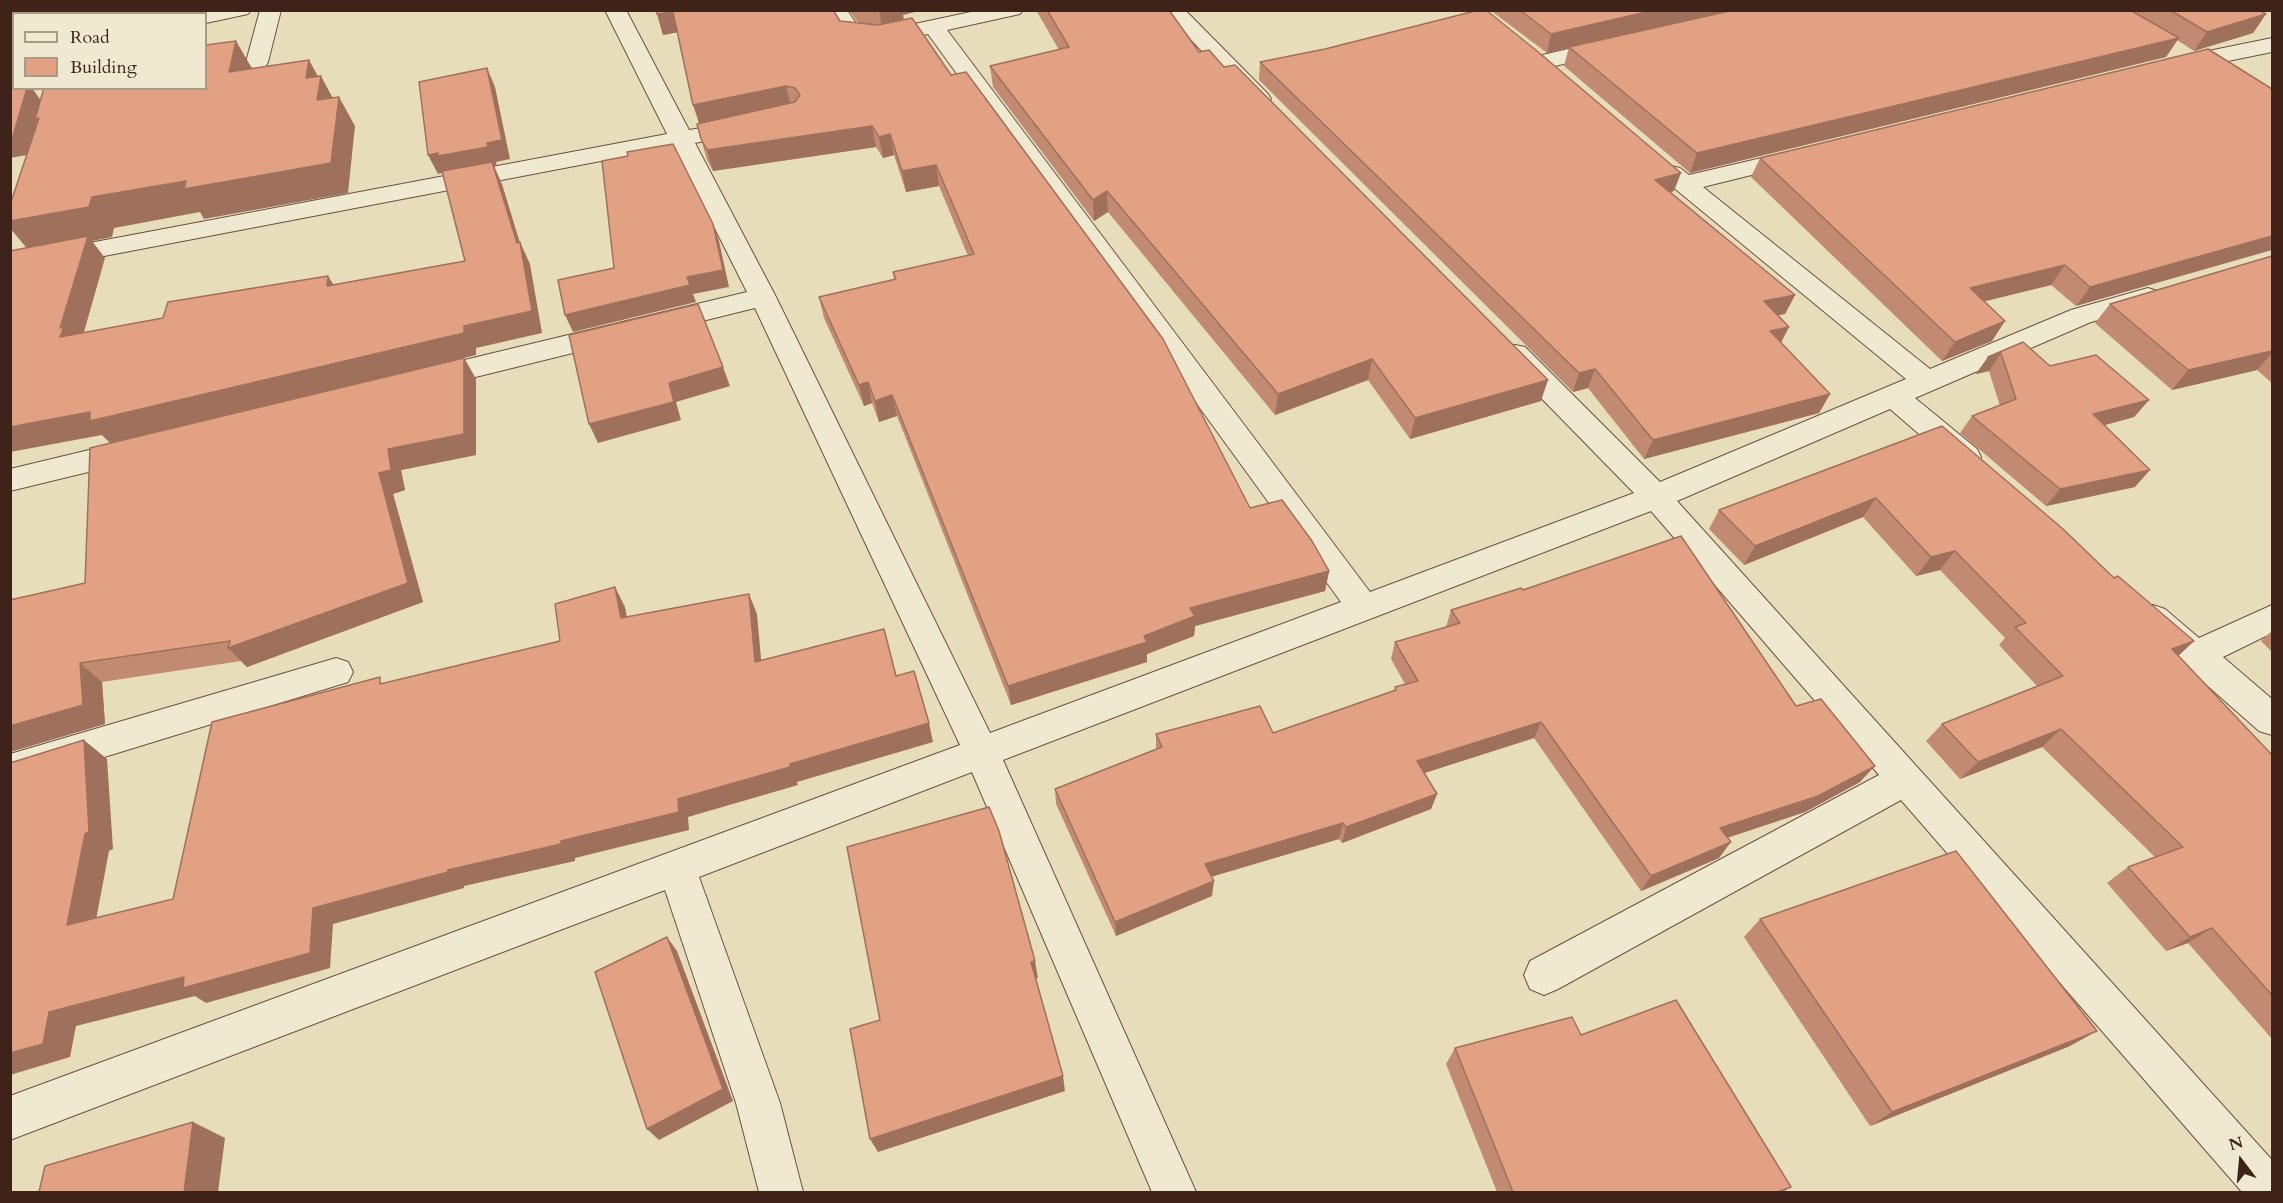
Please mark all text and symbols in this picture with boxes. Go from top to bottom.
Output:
legend [12,12,207,90]
text: Road [70,25,110,50]
text: Building [70,55,137,80]
north arrow [2211,1131,2271,1191]
text: N [2226,1131,2246,1156]

